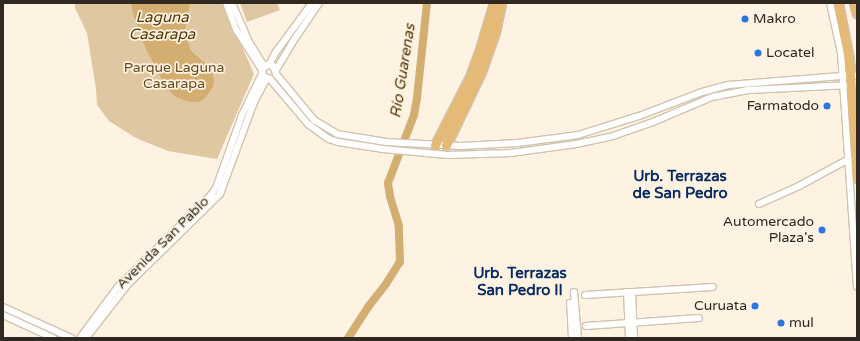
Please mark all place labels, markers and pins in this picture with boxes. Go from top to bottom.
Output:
place label: Makro [753,11,796,27]
marker: Makro [740,14,750,24]
place label: Locatel [766,45,814,61]
marker: Locatel [753,48,763,58]
place label: Farmatodo [747,98,819,114]
marker: Farmatodo [822,101,832,111]
place label: Automercado Plaza's [723,214,814,246]
marker: Automercado Plaza's [817,225,827,235]
place label: Curuata [694,298,747,314]
marker: Curuata [750,301,760,311]
place label: mul [789,315,814,331]
marker: mul [776,318,786,328]

